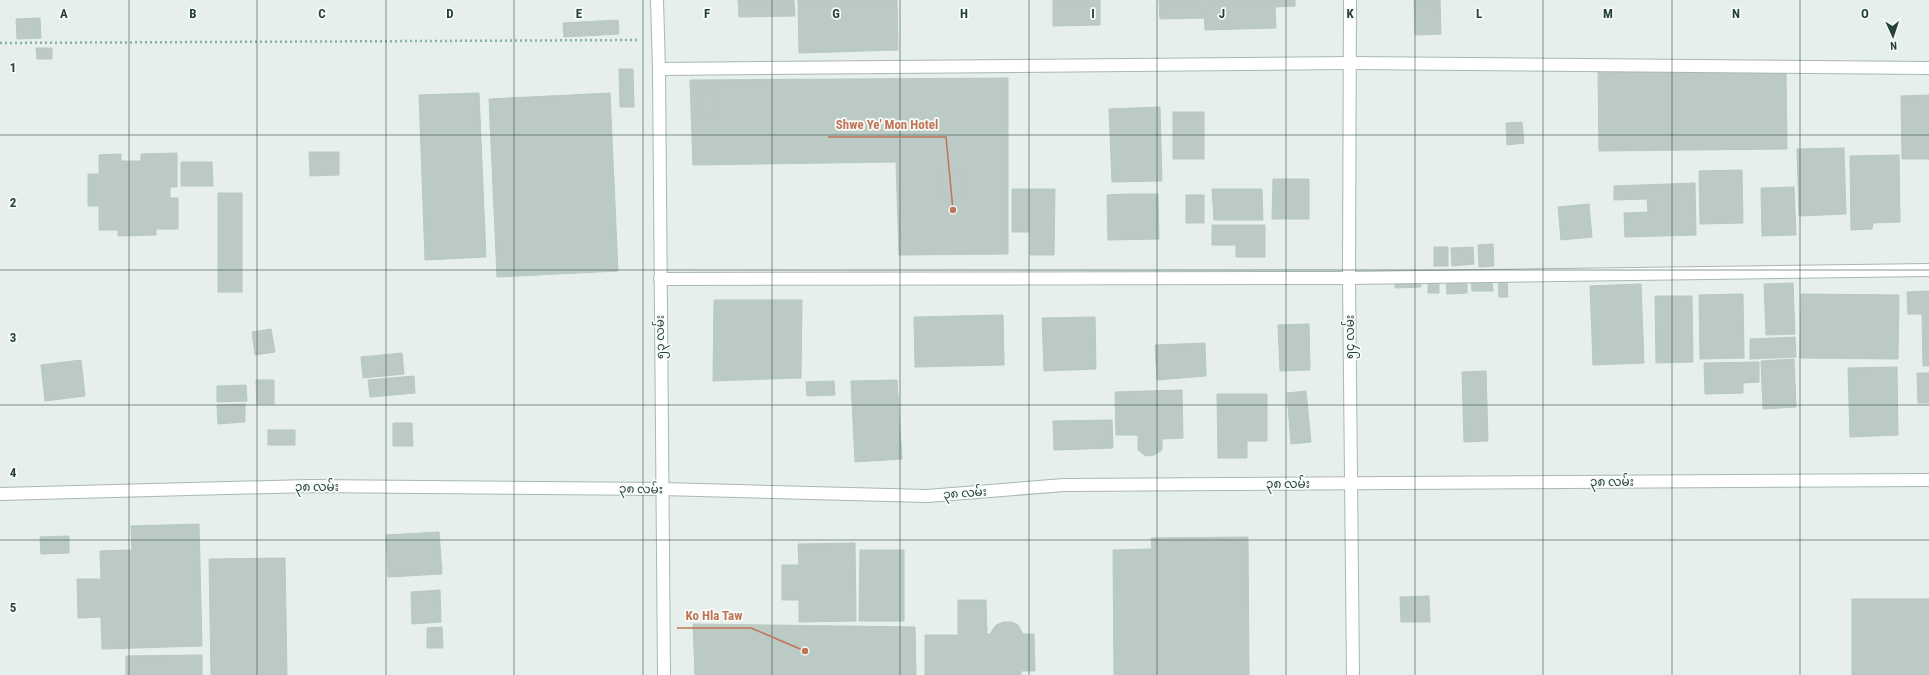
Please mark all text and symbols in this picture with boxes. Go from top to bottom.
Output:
text: A [60,6,68,21]
text: B [189,6,197,21]
text: C [318,6,326,21]
text: D [446,6,454,21]
text: E [576,6,583,21]
text: F [704,6,710,21]
text: G [832,6,840,21]
text: H [960,6,968,21]
text: I [1091,6,1095,21]
text: J [1219,6,1225,21]
text: K [1346,6,1354,21]
text: L [1476,6,1482,21]
text: M [1603,6,1613,21]
text: N [1732,6,1740,21]
text: O [1861,6,1869,21]
north arrow [1873,16,1913,56]
text: N [1890,39,1897,52]
text: 1 [10,60,16,75]
callout: Shwe Ye' Mon Hotel [828,112,946,137]
text: Shwe Ye' Mon Hotel [836,117,938,132]
text: 2 [10,195,17,210]
street label: ၅၃ လမ်း [651,315,670,359]
street label: ၅၄ လမ်း [1341,315,1360,359]
text: 3 [10,330,16,345]
text: 4 [10,465,17,480]
street label: ၃၈ လမ်း [1590,473,1634,492]
street label: ၃၈ လမ်း [1266,475,1310,494]
street label: ၃၈ လမ်း [295,478,339,497]
street label: ၃၈ လမ်း [619,480,663,499]
street label: ၃၈ လမ်း [943,482,988,505]
text: 5 [10,600,17,615]
callout: Ko Hla Taw [677,603,751,628]
text: Ko Hla Taw [686,608,742,623]

